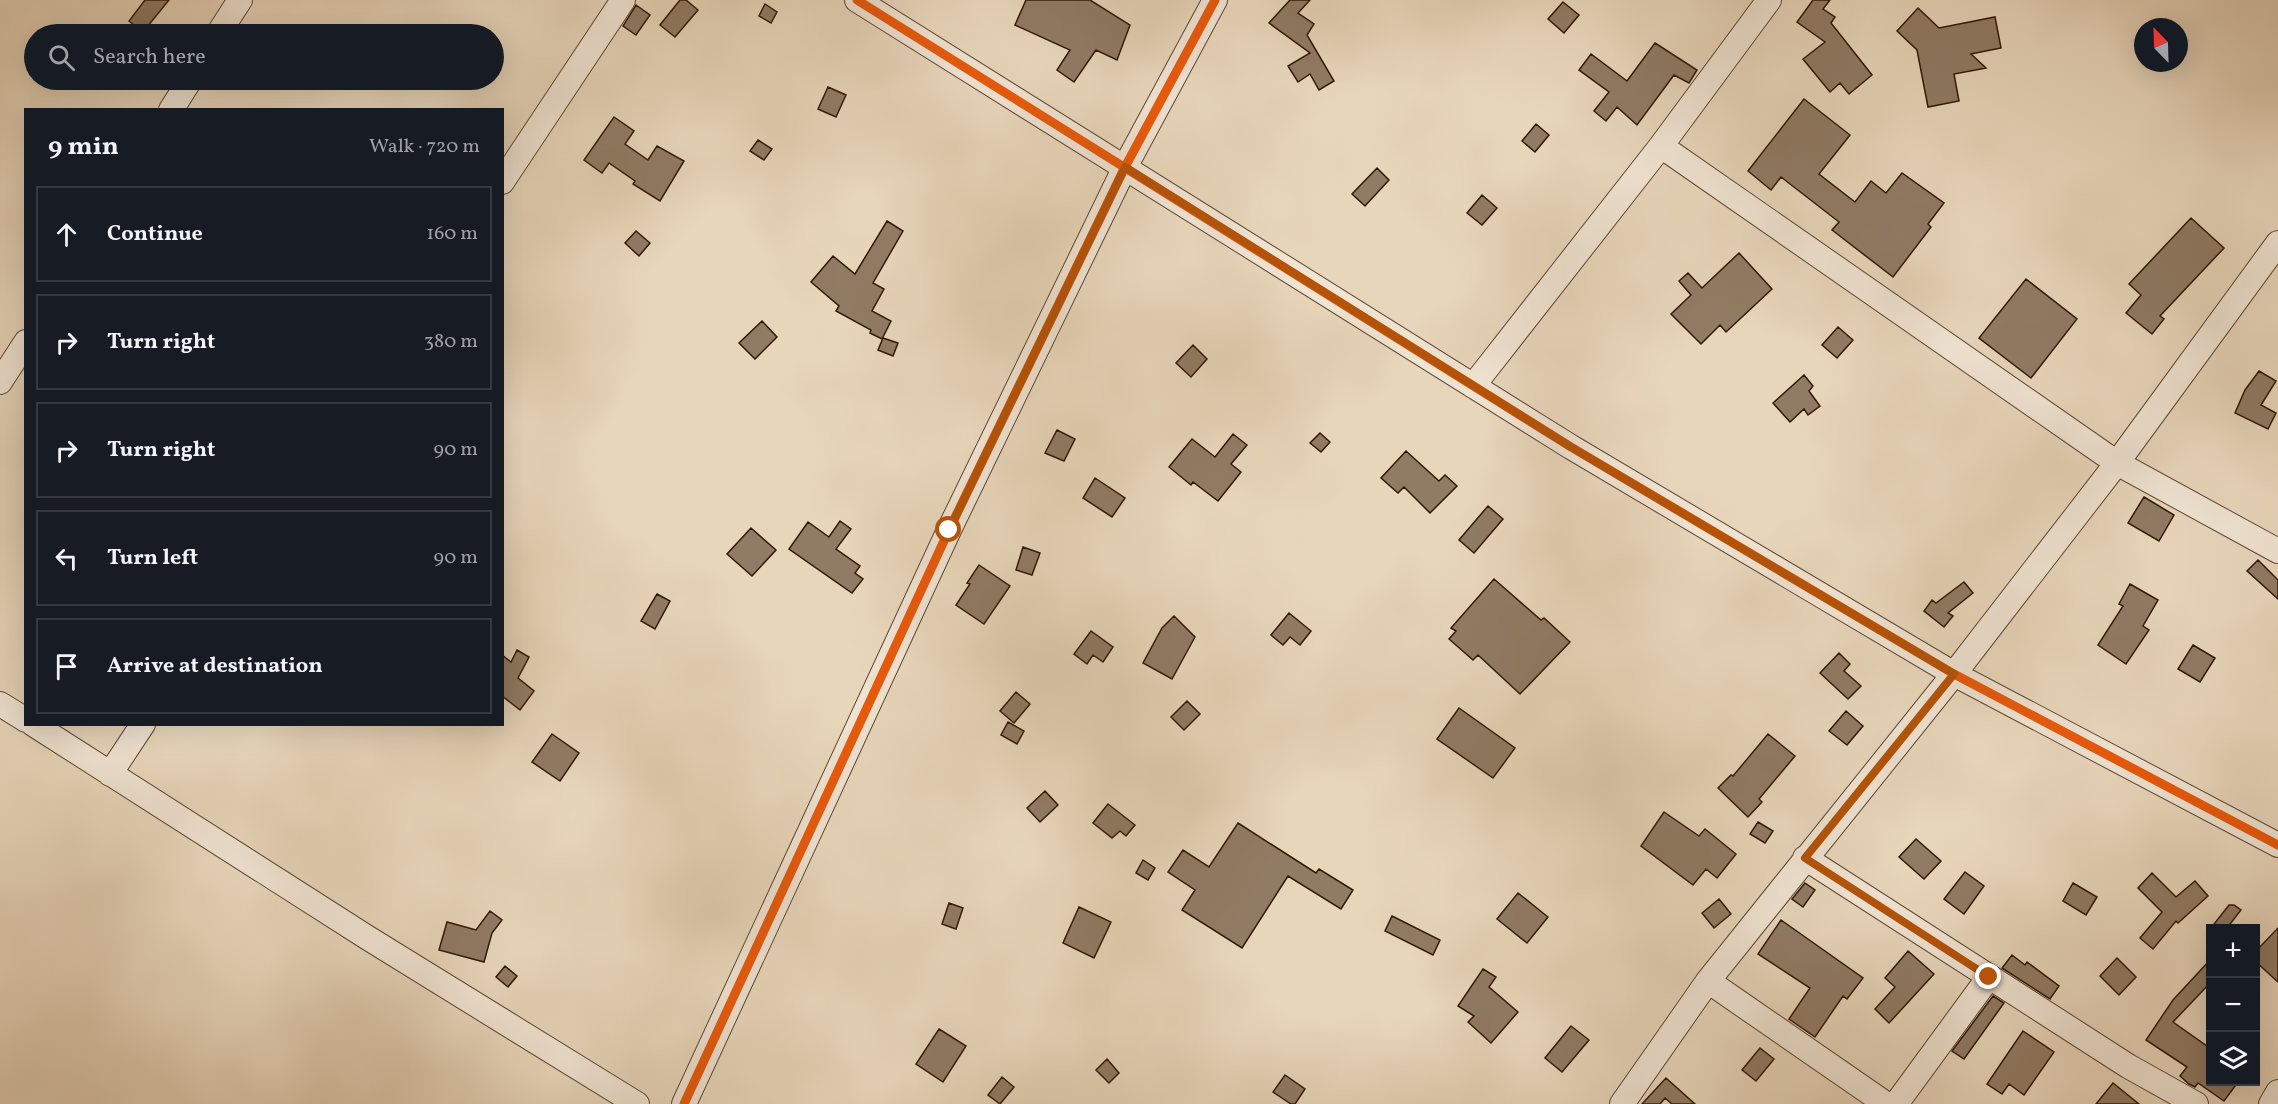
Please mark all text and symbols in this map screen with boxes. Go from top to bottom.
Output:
north arrow [2134,18,2188,72]
search box [24,24,504,90]
icon: search [45,41,78,74]
text: Search here [93,42,206,73]
text: 9 min [48,129,119,165]
text: Walk · 720 m [369,133,480,161]
icon: ahead [50,218,83,251]
text: Continue [107,219,203,250]
text: 160 m [426,220,478,248]
icon: right [50,326,83,359]
text: Turn right [107,327,215,358]
text: 380 m [424,328,478,356]
icon: right [50,434,83,467]
text: Turn right [107,435,215,466]
text: 90 m [434,436,478,464]
route start [935,516,961,542]
icon: left [50,542,83,575]
text: Turn left [107,543,198,574]
text: 90 m [434,544,478,572]
icon: arrive [50,650,83,683]
text: Arrive at destination [107,651,323,682]
map controls [2206,924,2260,1086]
button: + [2206,924,2260,978]
route end [1975,963,2001,989]
button: − [2206,978,2260,1032]
button: layers [2206,1032,2260,1086]

